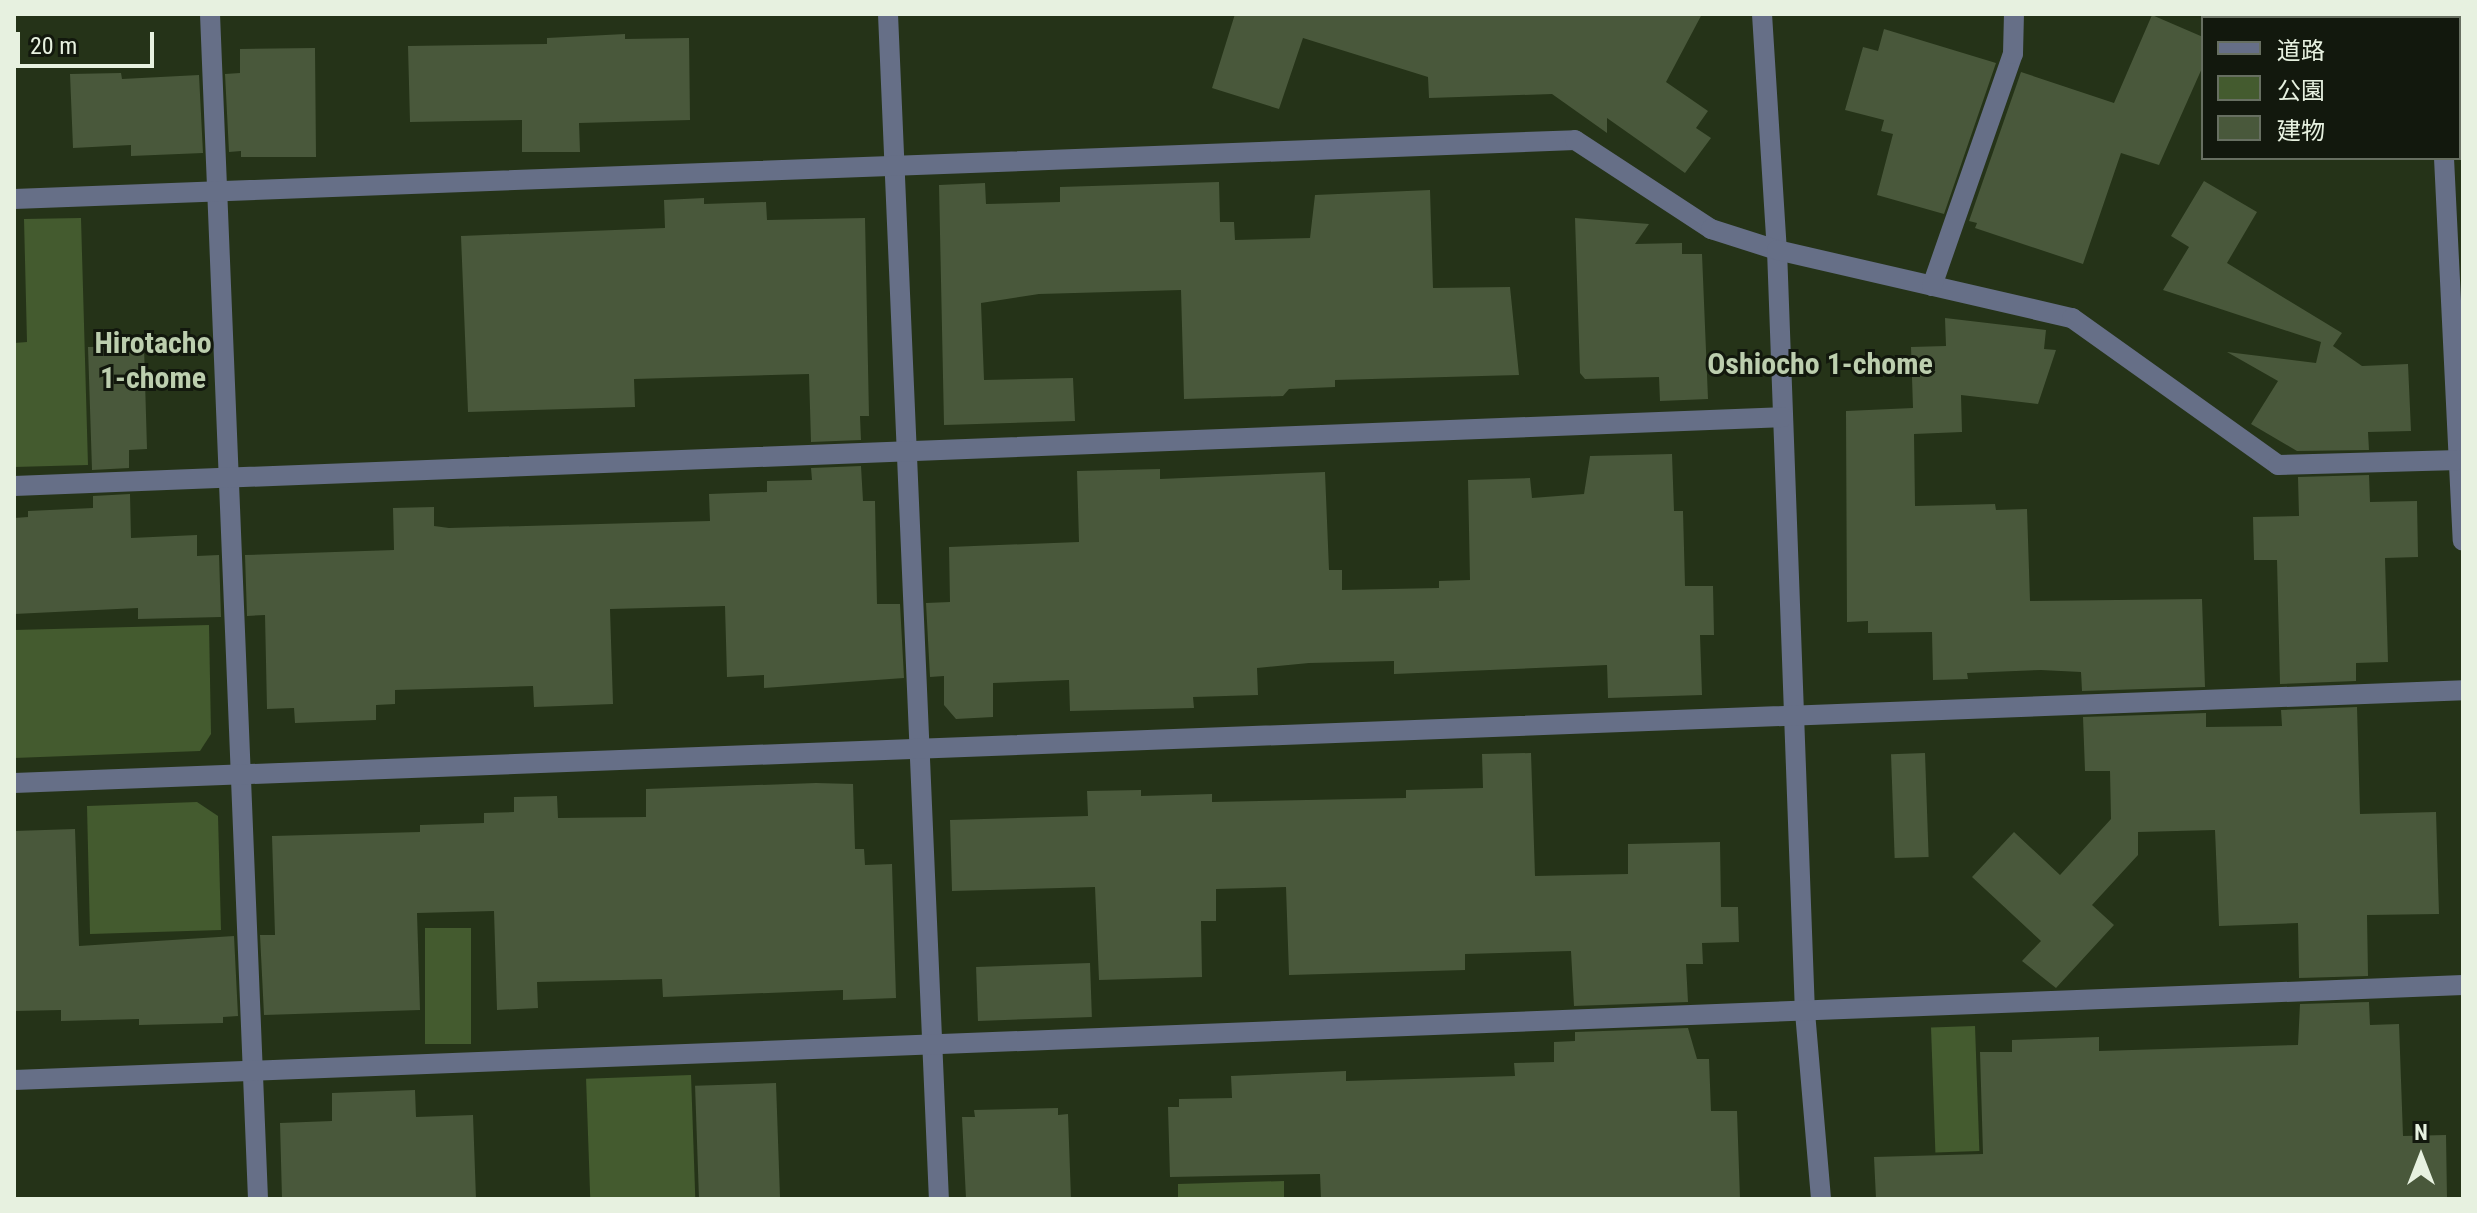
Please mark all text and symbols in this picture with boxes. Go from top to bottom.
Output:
scale bar [20,16,158,66]
legend [2201,16,2461,160]
text: 20 m [30,32,77,60]
text: 道路 [2277,37,2325,65]
text: 公園 [2277,77,2325,105]
text: 建物 [2277,117,2325,145]
district label: Hirotacho 1-chome [94,325,212,396]
district label: Oshiocho 1-chome [1707,346,1933,382]
north arrow [2381,1117,2461,1197]
text: N [2414,1120,2428,1145]

